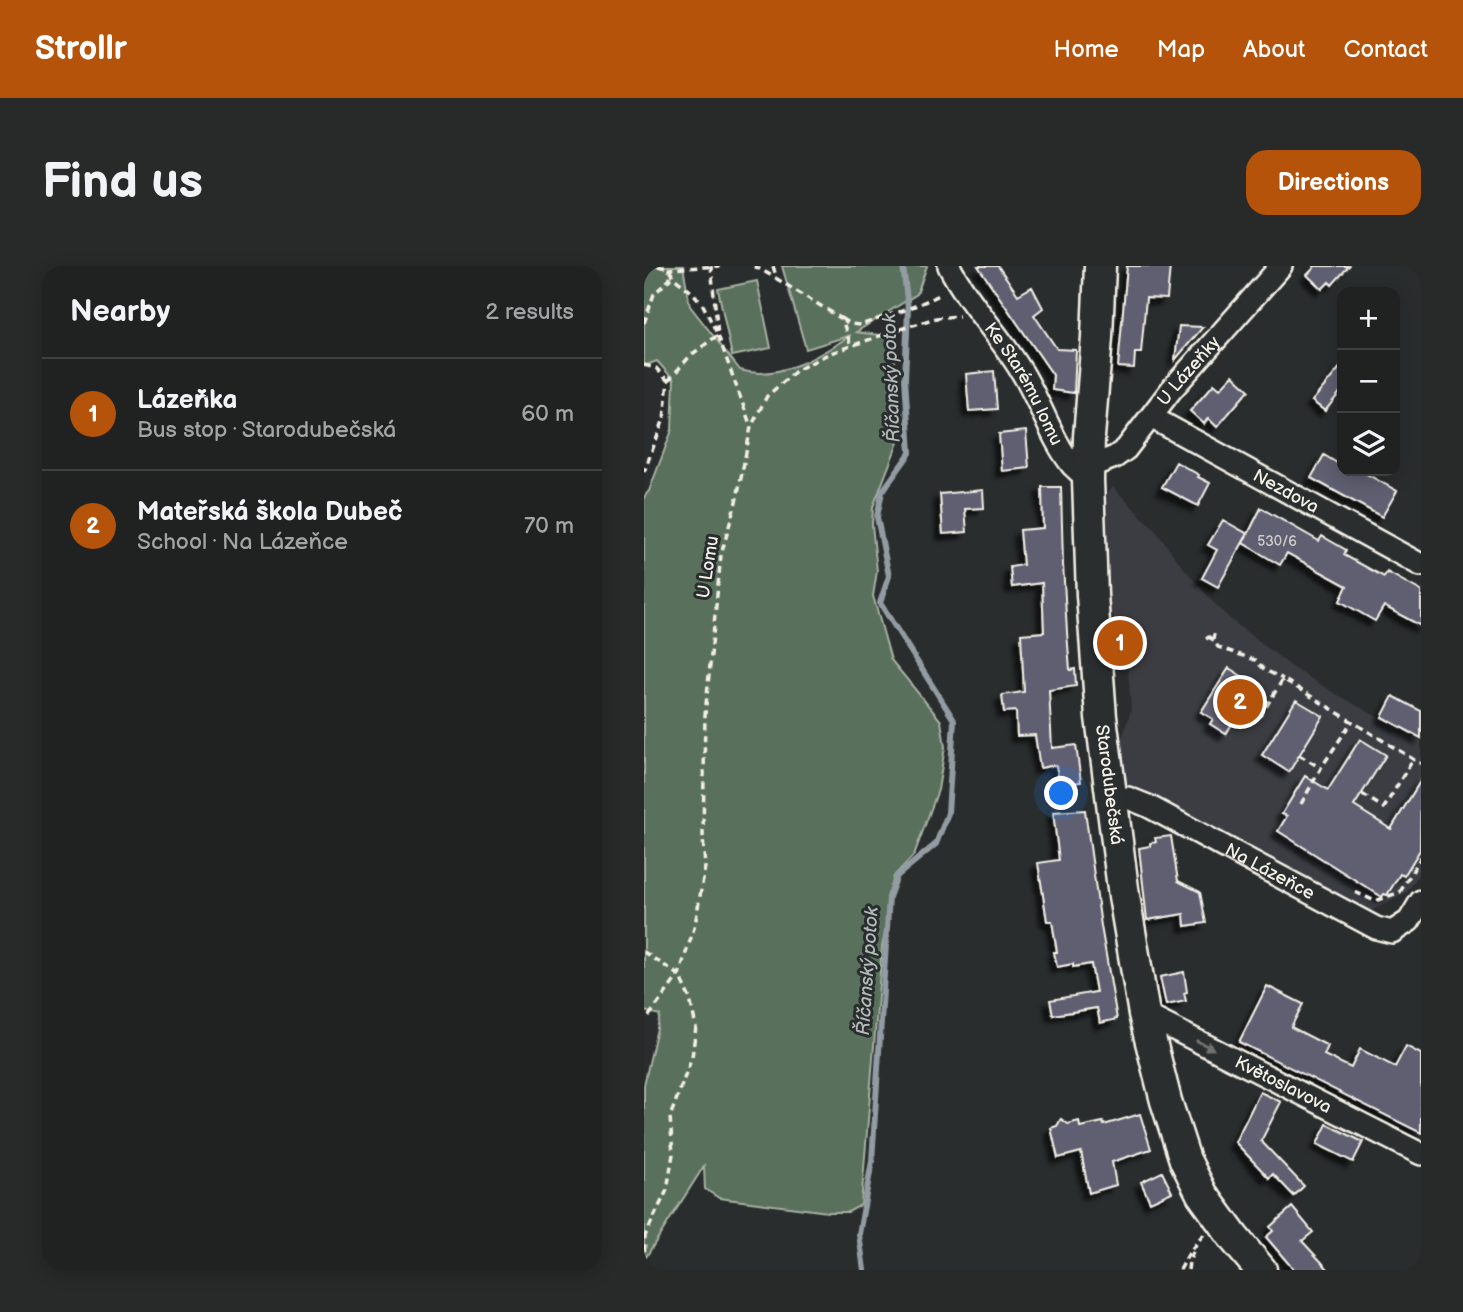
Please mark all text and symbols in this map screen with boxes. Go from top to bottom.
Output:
text: Strollr [35,29,127,69]
text: Home [1054,35,1119,64]
text: Map [1157,35,1205,64]
text: About [1243,35,1305,64]
text: Contact [1343,35,1428,64]
button: Directions [1246,150,1421,215]
text: Find us [42,153,203,212]
map controls [1337,287,1400,476]
button: + [1337,287,1400,350]
text: Nearby [70,294,170,330]
text: 2 results [485,298,574,326]
water label: Říčanský potok [877,313,906,443]
street label: Ke Starému lomu [980,318,1067,449]
street label: U Lázeňky [1153,331,1225,409]
button: − [1337,350,1400,413]
text: Lázeňka [137,385,237,416]
text: 1 [88,400,98,428]
text: 60 m [521,400,574,428]
button: layers [1337,413,1400,476]
text: Bus stop · Starodubečská [137,416,396,444]
street label: Nezdova [1250,465,1323,517]
text: Mateřská škola Dubeč [137,497,402,528]
text: 2 [86,512,100,540]
text: 70 m [524,512,574,540]
text: School · Na Lázeňce [137,528,348,556]
house number: 530/6 [1257,533,1297,550]
street label: U Lomu [693,534,723,600]
pin: 1 [1097,617,1143,669]
pin: 2 [1217,676,1263,728]
street label: Starodubečská [1092,723,1128,846]
your location [1044,776,1078,810]
street label: Na Lázeňce [1222,839,1319,904]
water label: Říčanský potok [851,905,884,1036]
one-way arrow [1195,1039,1215,1050]
street label: Květoslavova [1231,1051,1335,1118]

